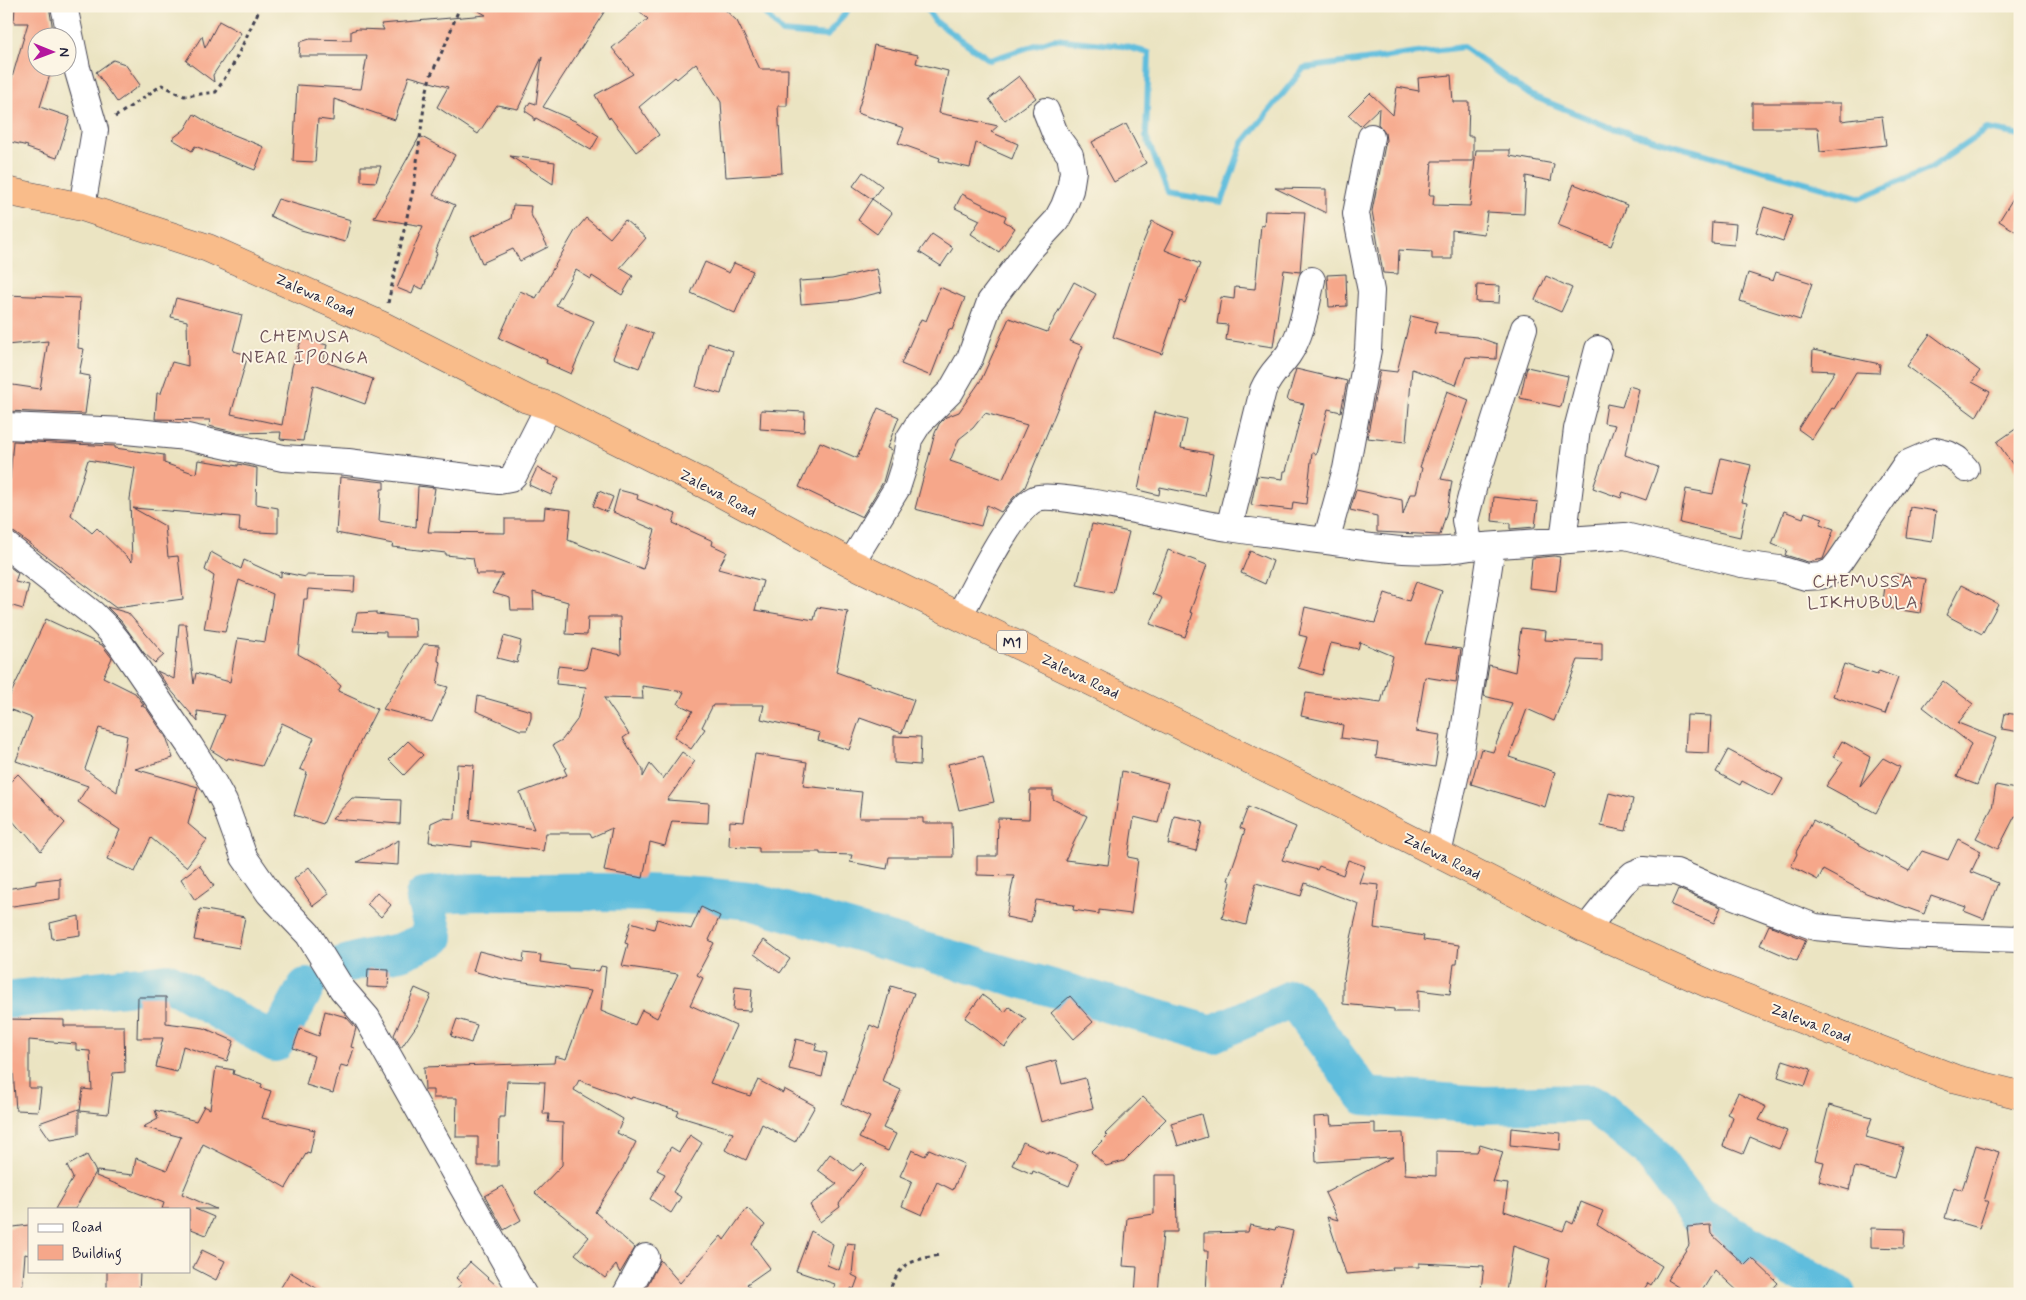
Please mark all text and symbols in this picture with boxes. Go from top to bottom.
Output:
north arrow [28,28,78,78]
text: N [55,47,73,57]
street label: Zalewa Road [272,270,357,322]
district label: CHEMUSA NEAR IPONGA [241,325,369,370]
street label: Zalewa Road [675,465,760,523]
district label: CHEMUSSA LIKHUBULA [1807,570,1919,615]
road number: M1 [997,630,1027,654]
street label: Zalewa Road [1037,649,1122,704]
street label: Zalewa Road [1399,829,1484,885]
street label: Zalewa Road [1767,999,1854,1048]
legend [28,1208,190,1272]
text: Road [72,1218,102,1238]
text: Building [72,1244,122,1265]

